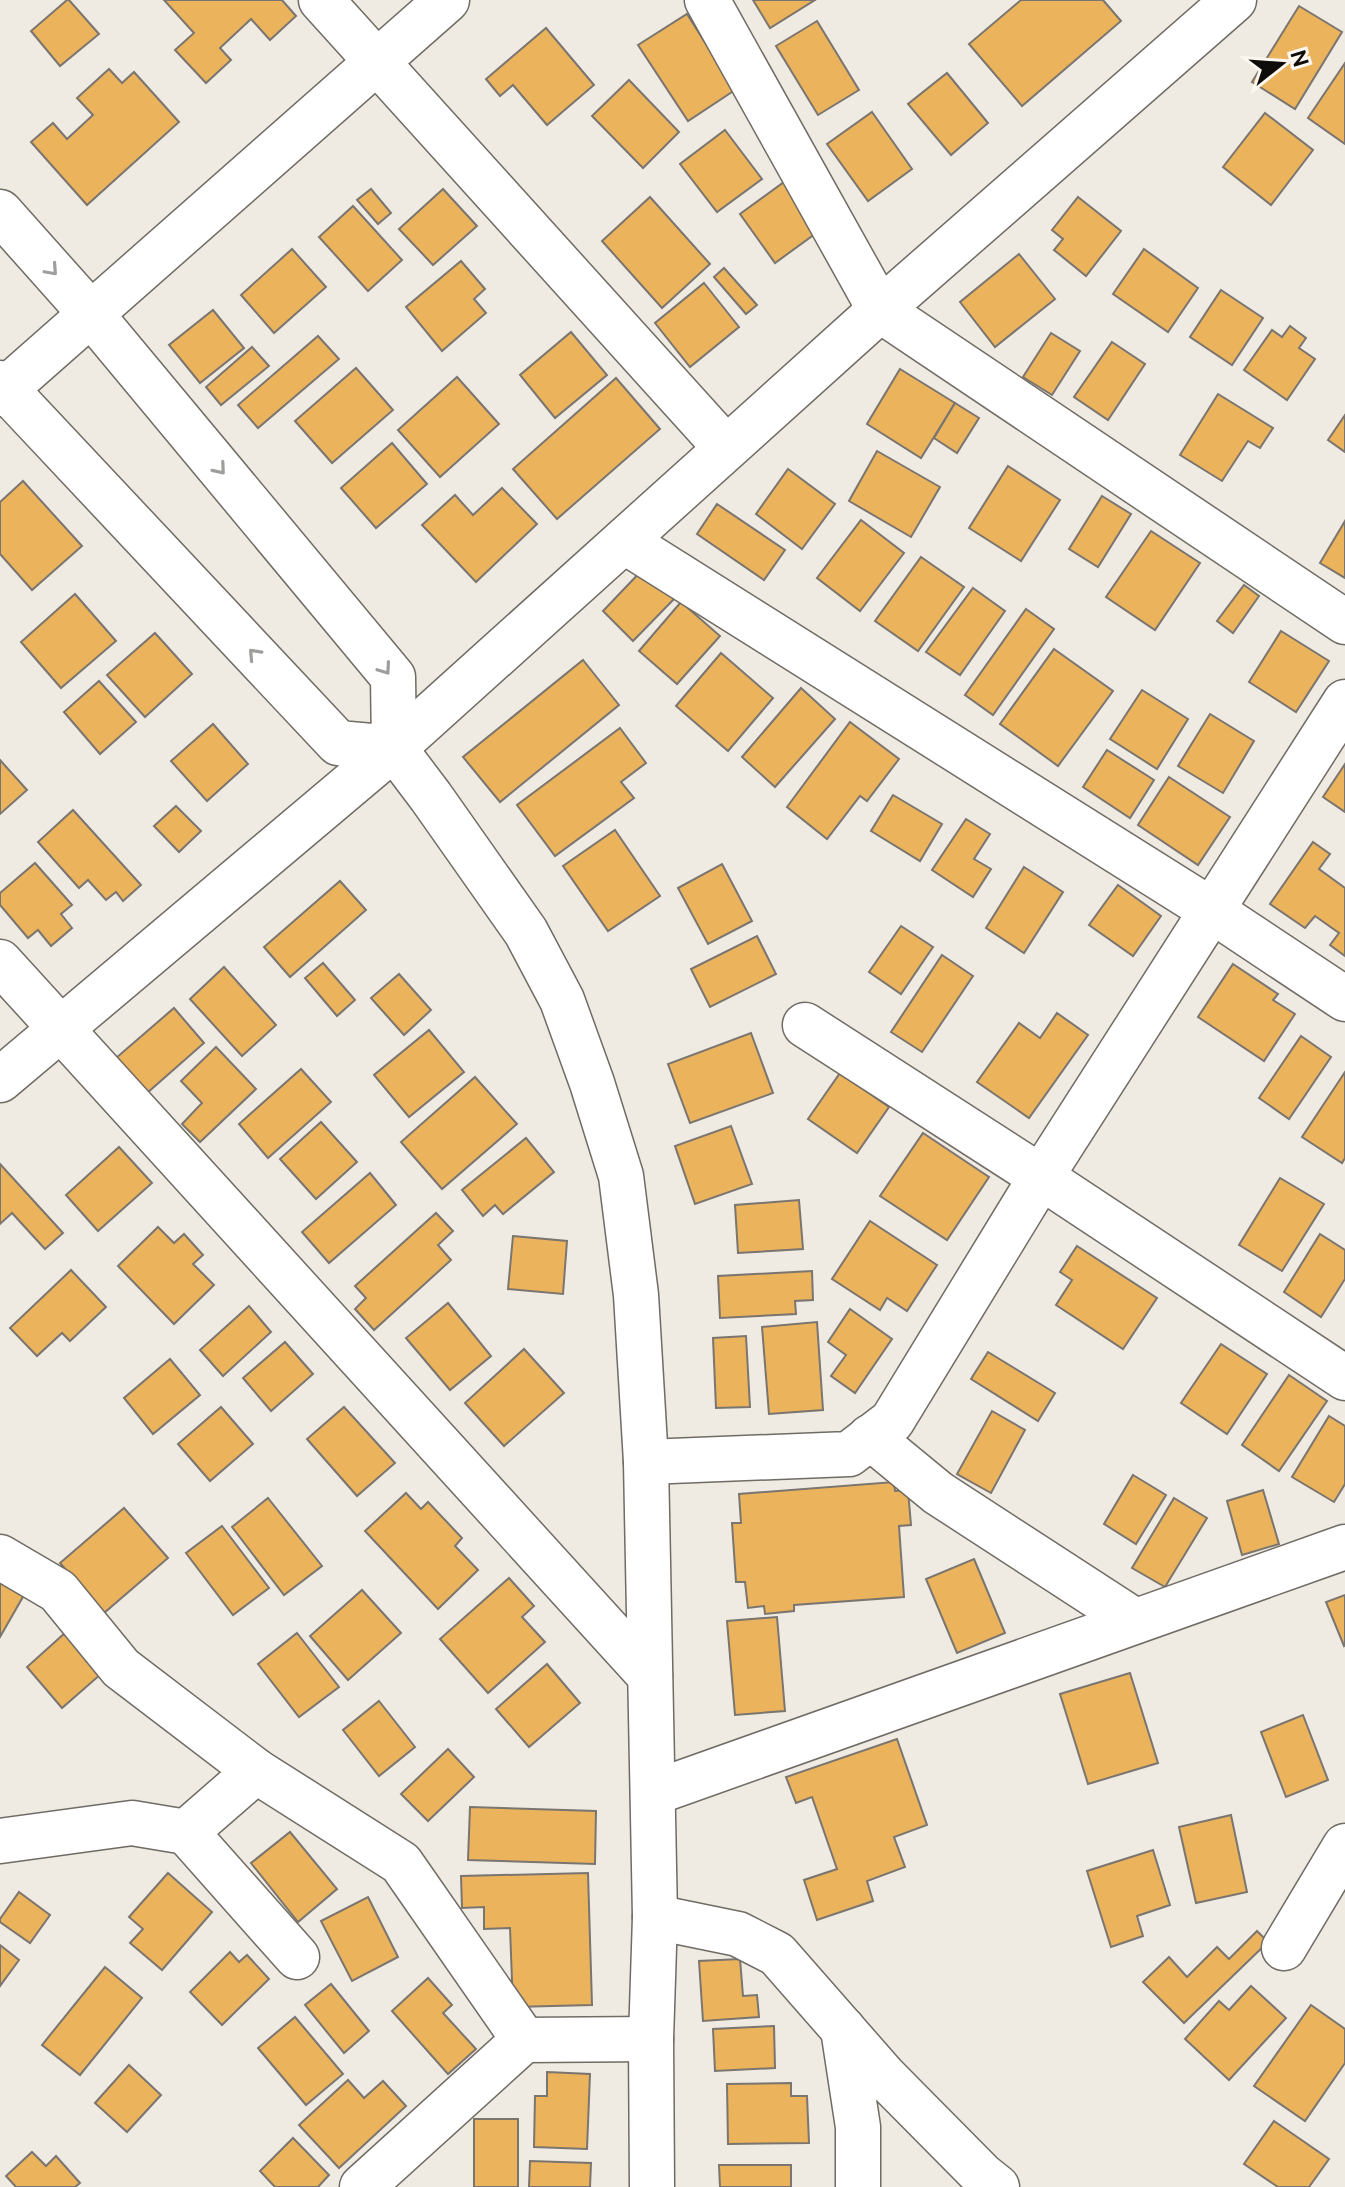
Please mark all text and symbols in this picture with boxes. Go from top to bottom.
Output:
north arrow [1241,24,1321,104]
text: N [1286,46,1315,70]
one-way arrow [43,261,57,275]
one-way arrow [210,459,225,474]
one-way arrow [249,649,264,663]
one-way arrow [375,660,390,675]

